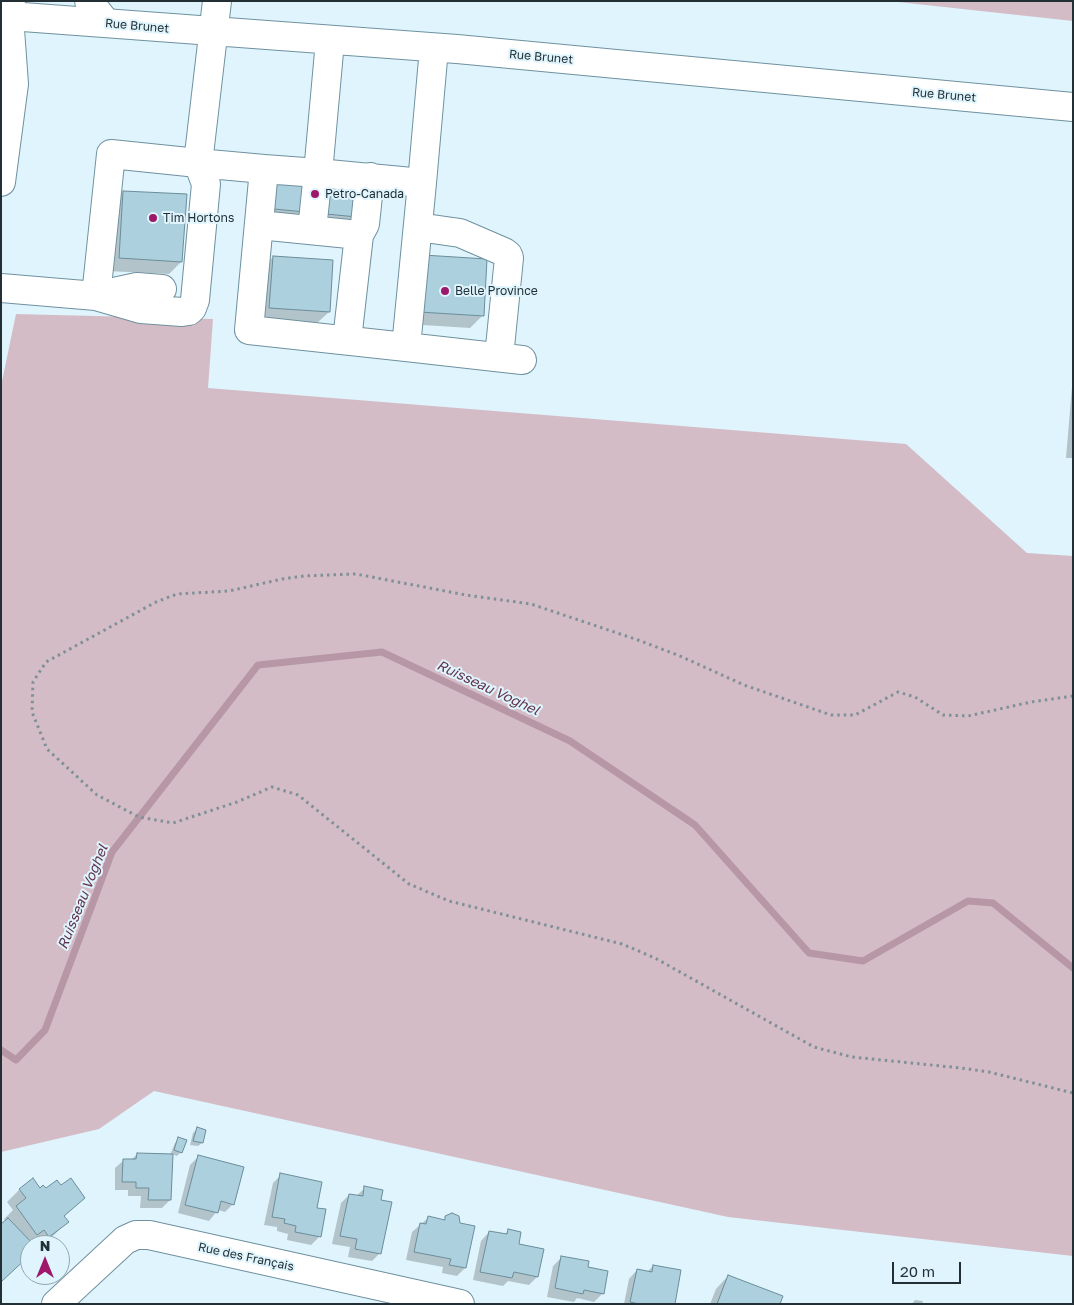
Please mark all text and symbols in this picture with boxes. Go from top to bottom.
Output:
street label: Rue Brunet [104,16,170,36]
street label: Rue Brunet [508,47,574,67]
street label: Rue Brunet [911,85,977,105]
place label: Petro-Canada [325,187,404,201]
marker: Petro-Canada [309,188,321,200]
place label: Tim Hortons [163,211,234,225]
marker: Tim Hortons [147,212,159,224]
place label: Belle Province [455,284,538,298]
marker: Belle Province [439,285,451,297]
water label: Ruisseau Voghel [434,657,542,719]
water label: Ruisseau Voghel [54,842,112,952]
north arrow [20,1235,70,1285]
text: N [40,1237,50,1254]
street label: Rue des Français [197,1240,295,1274]
scale bar [894,1252,963,1284]
text: 20 m [900,1262,935,1280]

